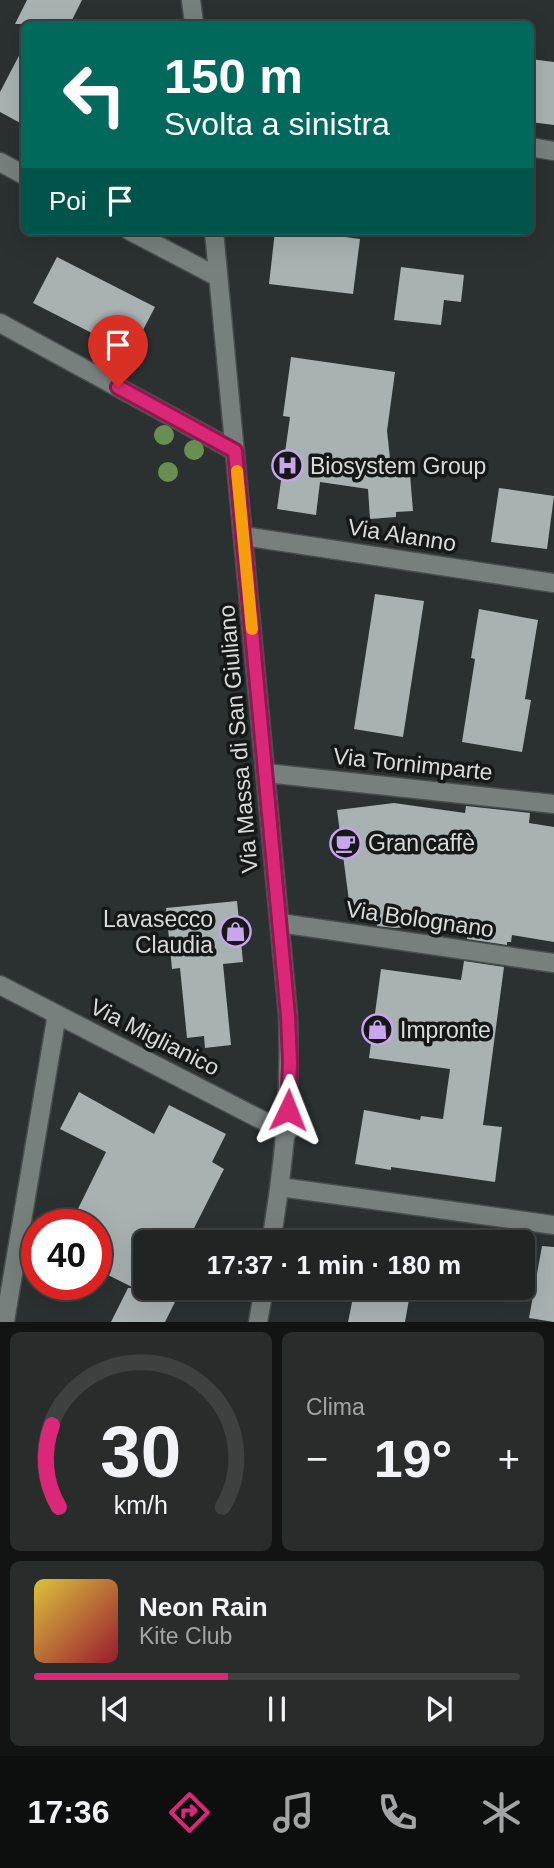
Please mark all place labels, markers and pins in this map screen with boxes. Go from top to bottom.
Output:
pin [88,315,148,387]
hospital icon: Biosystem Group [270,449,304,483]
place label: Biosystem Group [310,453,486,479]
cafe icon: Gran caffè [328,826,362,860]
place label: Gran caffè [368,830,475,856]
place label: Lavasecco Claudia [103,906,213,958]
shop icon: Lavasecco Claudia [219,915,253,949]
shop icon: Impronte [360,1013,394,1047]
place label: Impronte [400,1017,491,1043]

